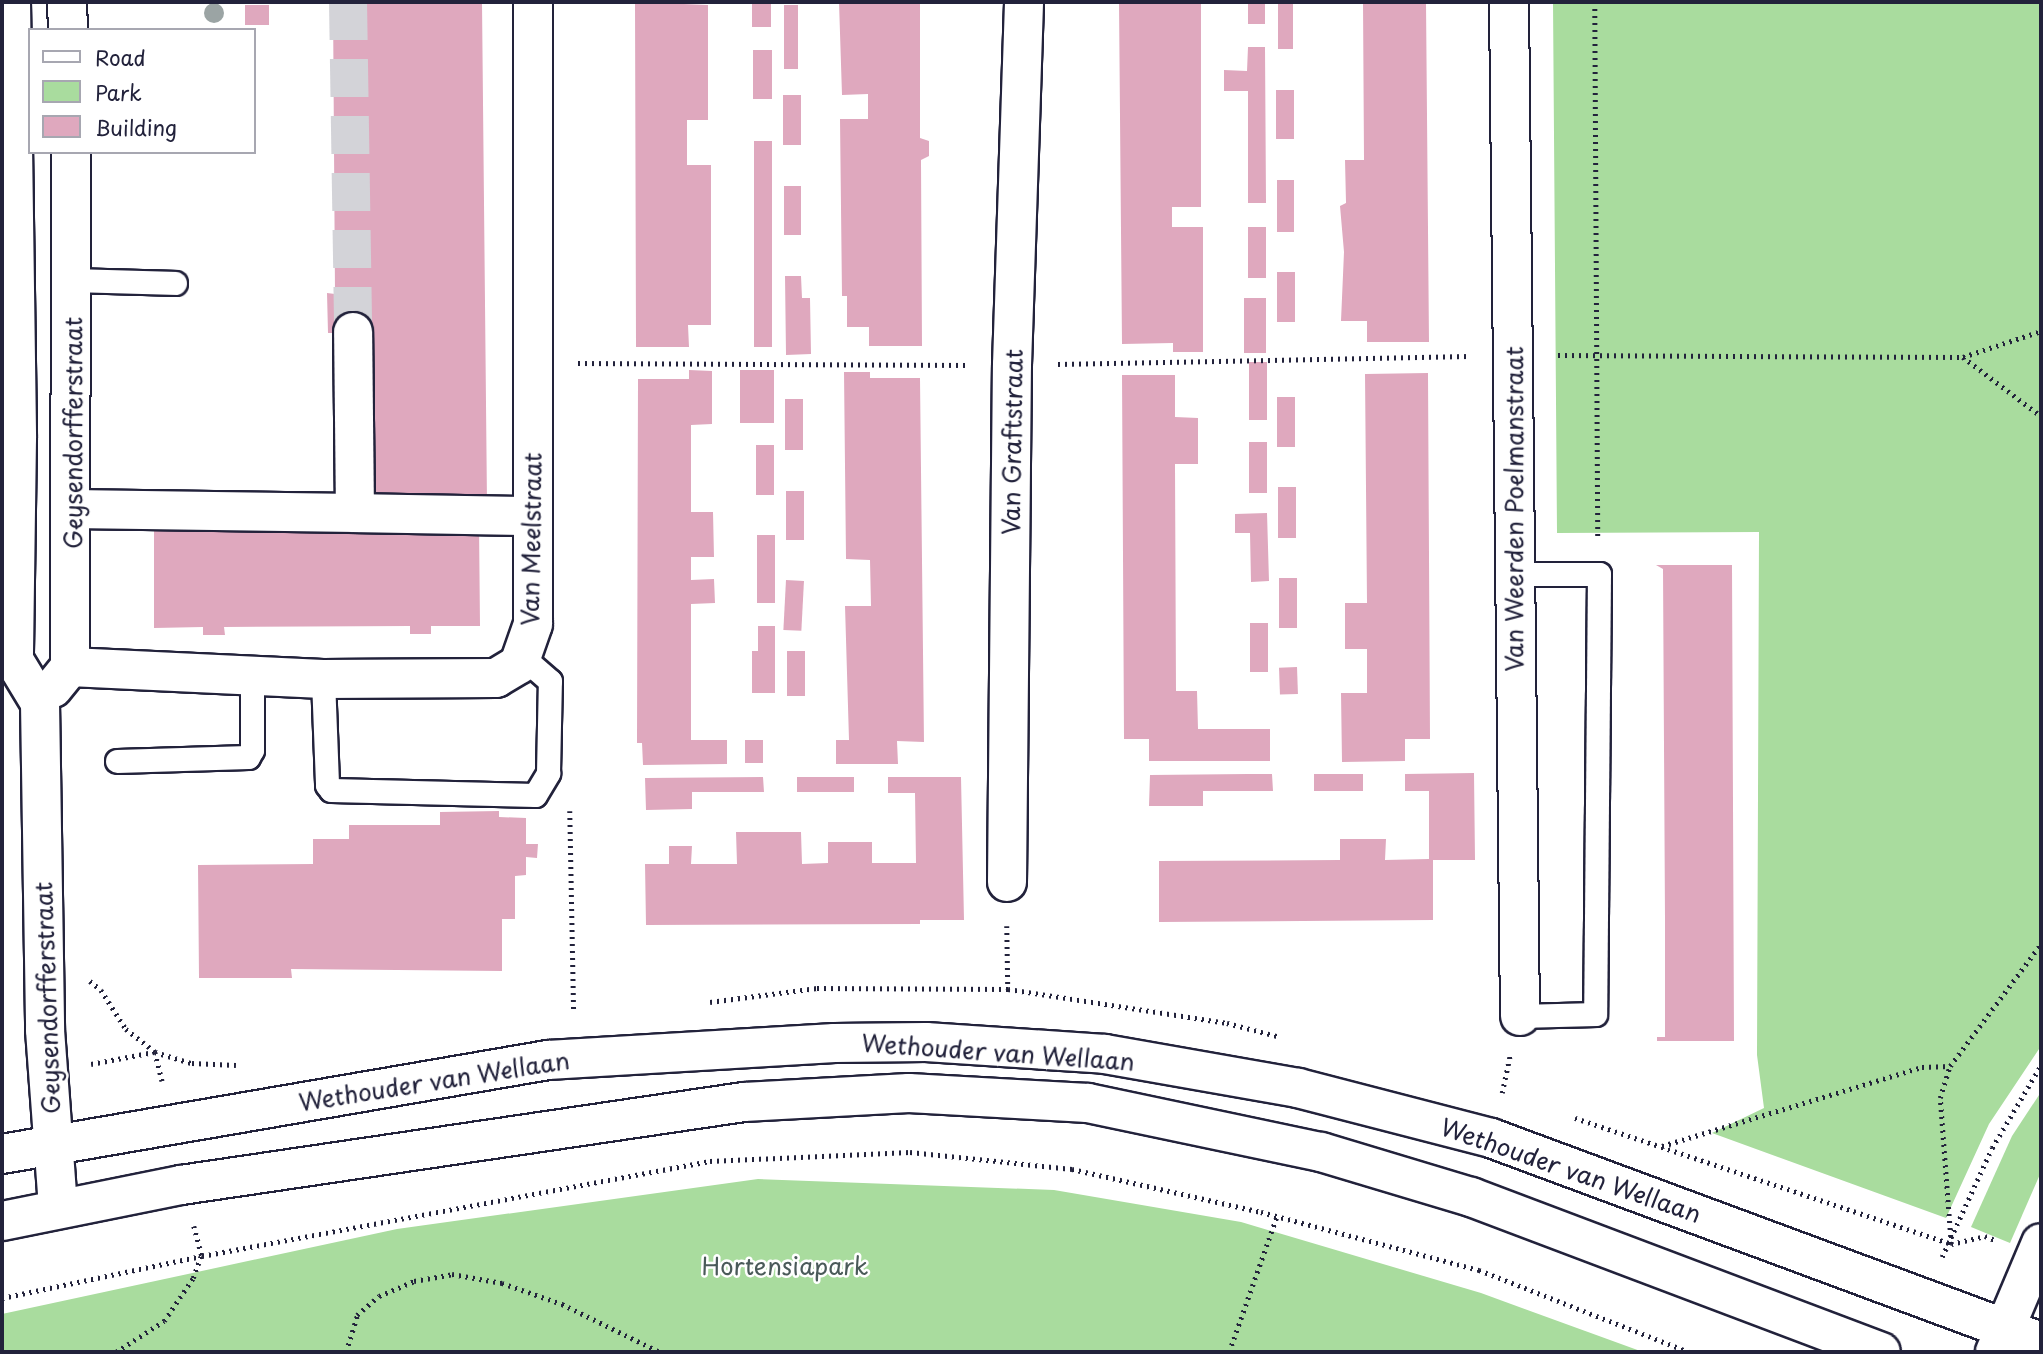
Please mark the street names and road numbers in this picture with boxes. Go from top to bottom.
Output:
street label: Geysendorfferstraat [59,317,87,549]
street label: Van Weerden Poelmanstraat [1500,346,1528,672]
street label: Van Graftstraat [996,349,1028,535]
street label: Van Meelstraat [515,452,547,626]
street label: Geysendorfferstraat [29,881,65,1115]
street label: Wethouder van Wellaan [860,1028,1136,1076]
street label: Wethouder van Wellaan [296,1045,572,1117]
street label: Wethouder van Wellaan [1437,1112,1705,1228]

